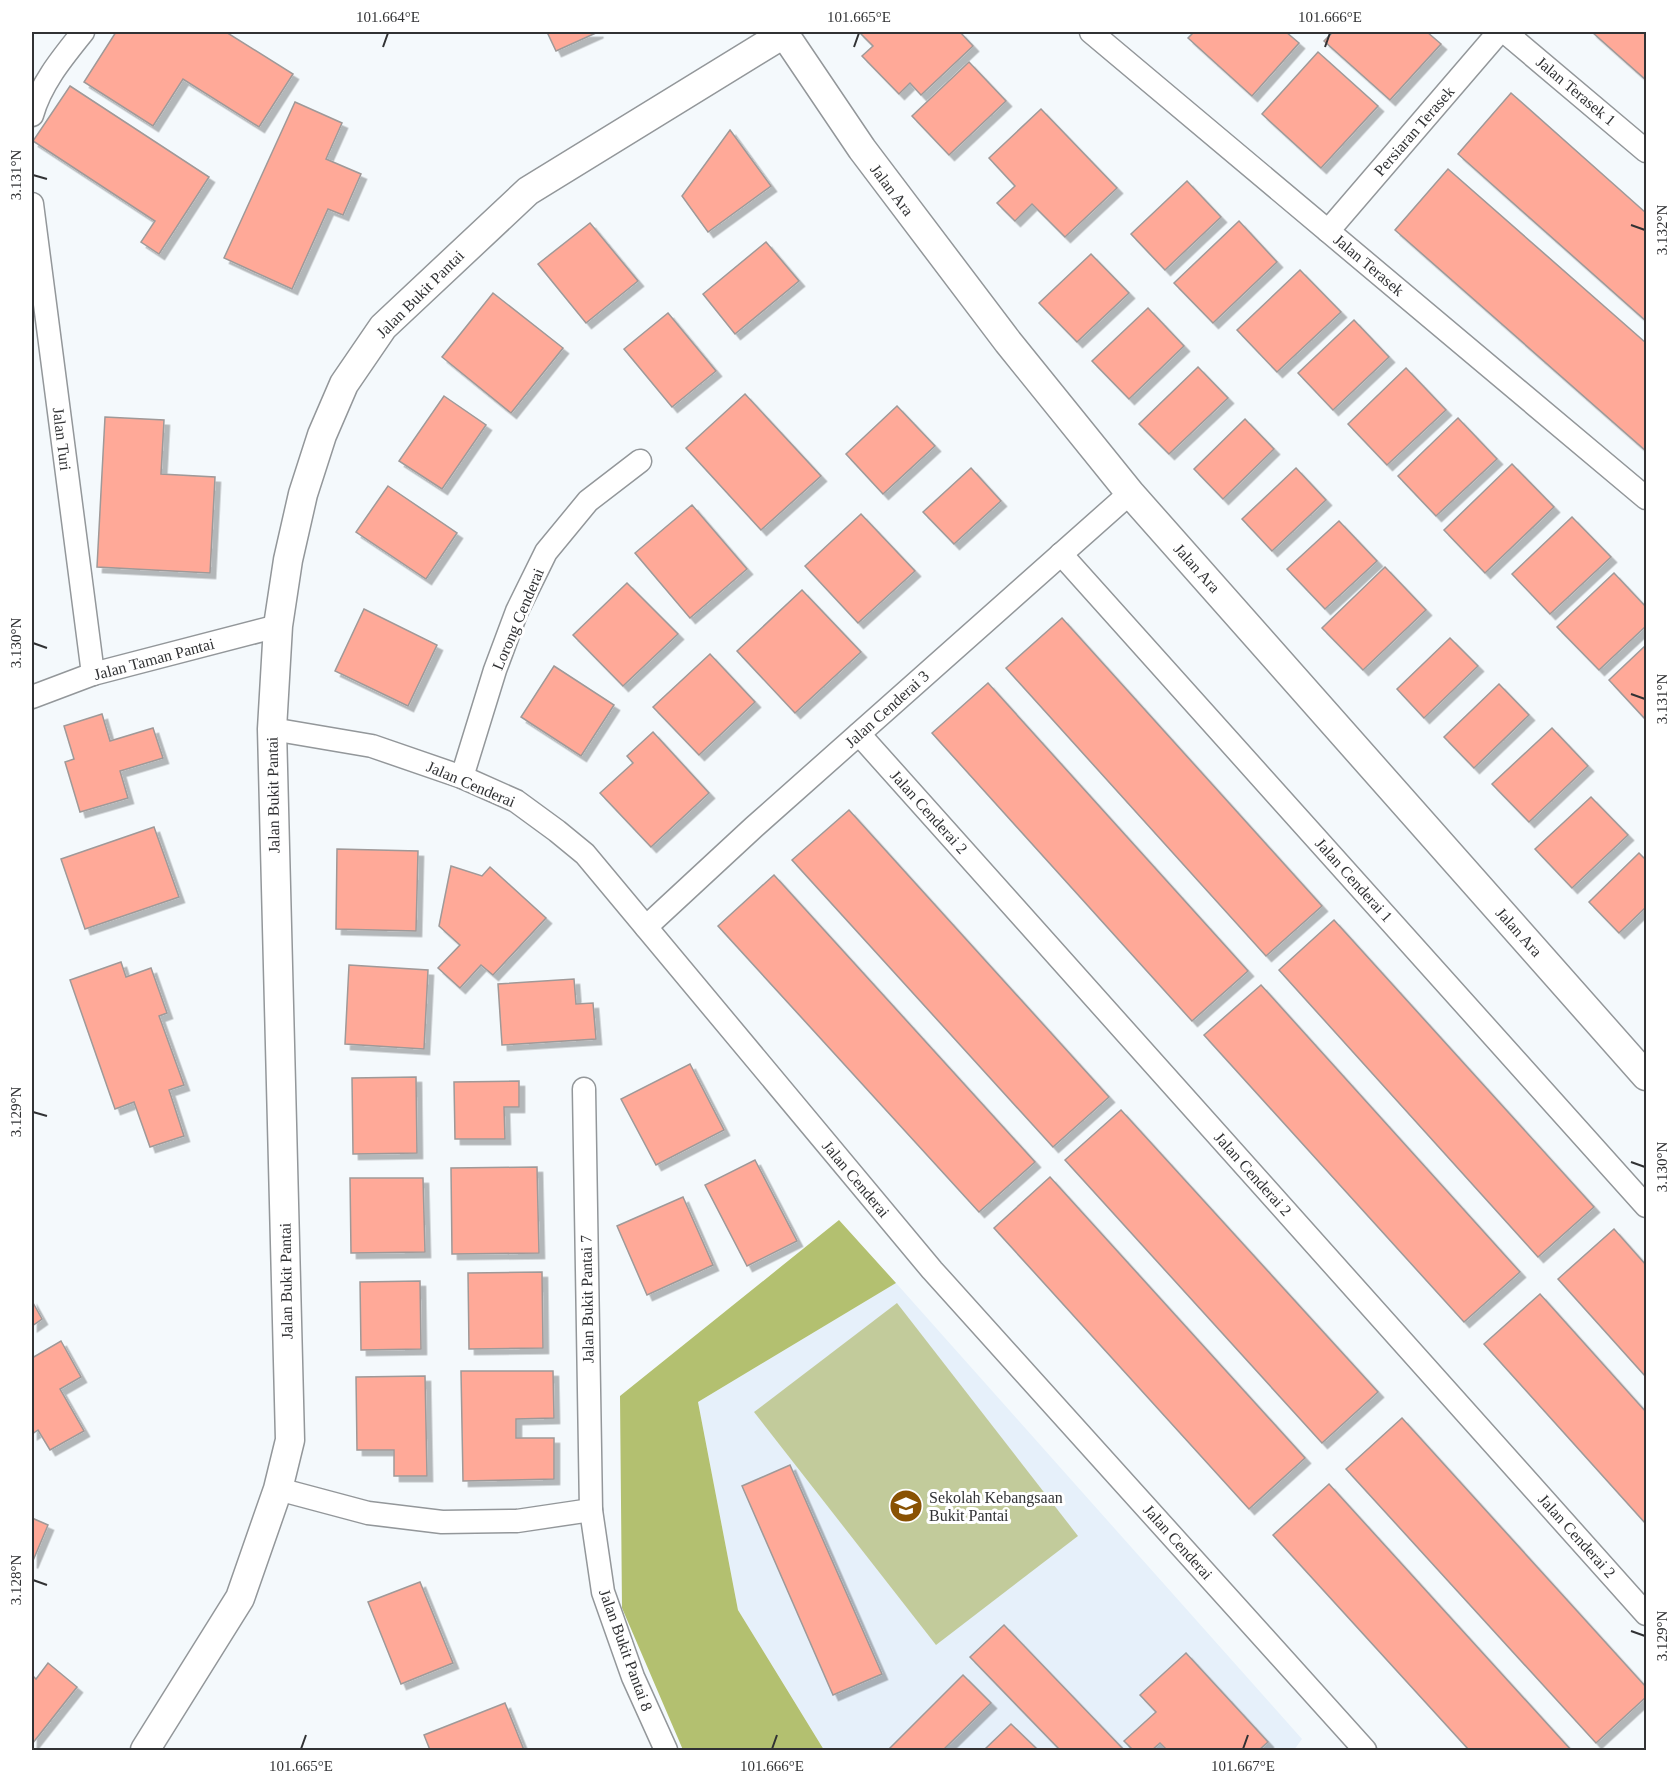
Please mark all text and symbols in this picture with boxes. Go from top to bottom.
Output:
text: 101.664°E [356,9,420,25]
text: 101.665°E [827,9,891,25]
text: 101.666°E [1298,9,1362,25]
street label: Jalan Terasek 1 [1533,53,1619,129]
street label: Persiaran Terasek [1371,83,1457,179]
text: 3.131°N [8,150,24,200]
street label: Jalan Ara [867,161,917,219]
text: 3.132°N [1654,205,1670,255]
street label: Jalan Terasek [1331,231,1407,299]
street label: Jalan Bukit Pantai [373,246,468,341]
street label: Jalan Turi [50,406,74,472]
street label: Jalan Ara [1171,540,1223,596]
street label: Lorong Cenderai [489,565,548,673]
text: 3.130°N [8,618,24,668]
street label: Jalan Taman Pantai [92,635,217,683]
street label: Jalan Cenderai 3 [842,667,932,751]
text: 3.131°N [1654,674,1670,724]
street label: Jalan Bukit Pantai [263,736,283,853]
street label: Jalan Cenderai [424,758,518,811]
street label: Jalan Cenderai 2 [887,767,971,857]
street label: Jalan Cenderai 1 [1312,835,1396,925]
street label: Jalan Ara [1493,904,1545,960]
text: 3.129°N [8,1087,24,1137]
street label: Jalan Cenderai 2 [1211,1129,1295,1219]
street label: Jalan Cenderai [819,1137,893,1221]
text: 3.130°N [1654,1142,1670,1192]
street label: Jalan Bukit Pantai [276,1222,296,1339]
street label: Jalan Bukit Pantai 7 [577,1235,597,1363]
school or university icon: Sekolah Kebangsaan Bukit Pantai [888,1488,924,1524]
place label: Sekolah Kebangsaan Bukit Pantai [929,1489,1063,1524]
street label: Jalan Cenderai 2 [1535,1491,1619,1581]
street label: Jalan Cenderai [1140,1501,1216,1583]
text: 3.128°N [8,1555,24,1605]
street label: Jalan Bukit Pantai 8 [596,1587,656,1713]
text: 3.129°N [1654,1611,1670,1661]
text: 101.665°E [269,1758,333,1774]
text: 101.666°E [740,1758,804,1774]
text: 101.667°E [1211,1758,1275,1774]

